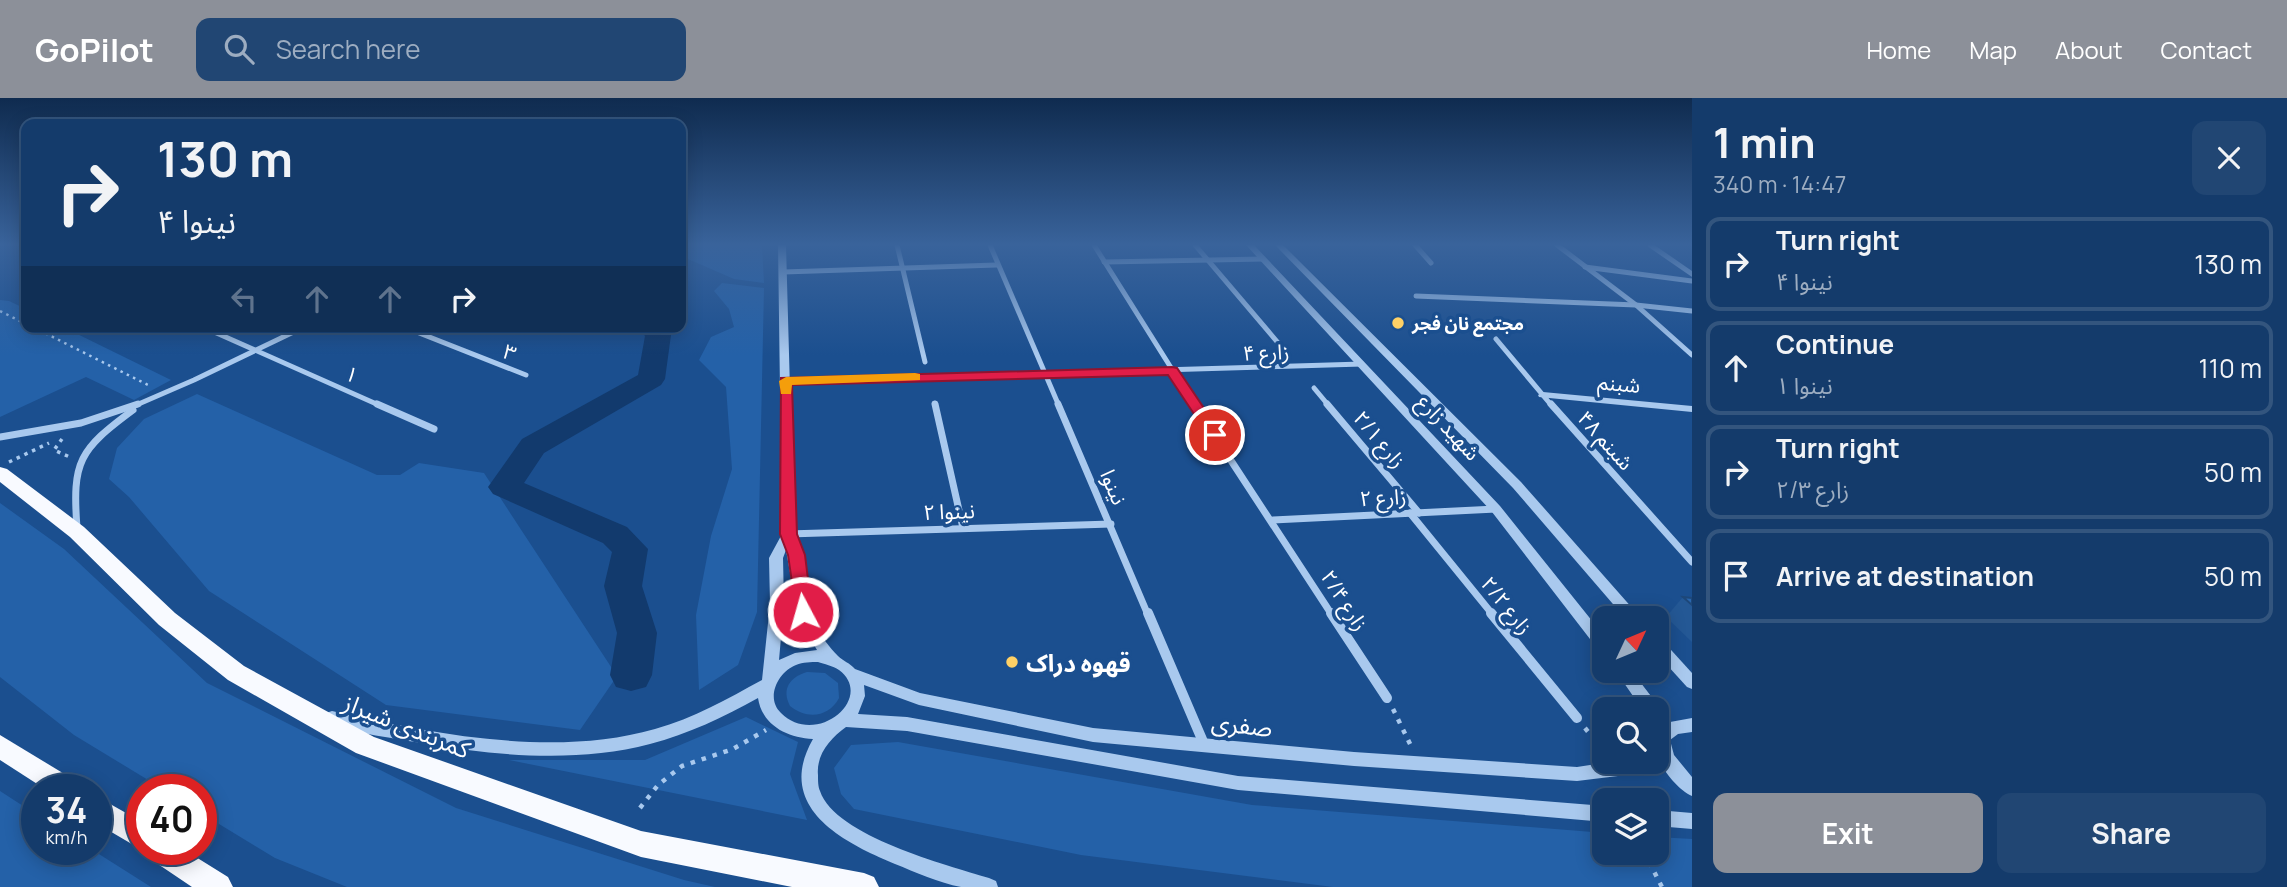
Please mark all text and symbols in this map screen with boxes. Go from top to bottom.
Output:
search box [196,18,686,81]
text: GoPilot [35,27,154,72]
icon: search [220,30,258,68]
text: Search here [276,31,420,67]
text: Home [1866,33,1931,66]
text: Map [1969,33,2017,66]
text: About [2055,33,2123,66]
text: Contact [2161,33,2252,66]
text: 1 min [1713,113,1816,171]
button: close [2192,121,2266,195]
text: 130 m [157,125,293,192]
icon: right [42,147,133,238]
text: 340 m · 14:47 [1713,168,1846,200]
text: ۴ نینوا [157,199,236,243]
text: Turn right [1776,222,1900,258]
icon: right [1717,245,1755,283]
text: 130 m [2194,246,2262,282]
text: ۴ نینوا [1776,265,1833,297]
icon: left [225,280,263,318]
icon: ahead [298,280,336,318]
icon: ahead [371,280,409,318]
icon: right [444,280,482,318]
place label: مجتمع نان فجر [1411,311,1524,337]
marker: مجتمع نان فجر [1390,315,1406,331]
text: Continue [1776,326,1894,362]
street label: ۳ [499,337,521,367]
street label: ۴ زارع [1242,337,1290,369]
icon: ahead [1717,349,1755,387]
text: 110 m [2199,350,2262,386]
street label: ۱ [341,359,363,389]
street label: شبنم [1596,367,1641,401]
text: ۱ نینوا [1776,369,1833,401]
street label: شهید زارع [1410,388,1487,467]
street label: ۲/۱ زارع [1346,404,1412,475]
street label: ۴۸ شبنم [1570,404,1640,477]
pin [1185,405,1245,465]
icon: arrive [1196,416,1234,454]
text: Turn right [1776,430,1900,466]
icon: right [1717,453,1755,491]
text: 50 m [2204,454,2262,490]
street label: نینوا [1094,465,1134,509]
text: ۲/۳ زارع [1776,473,1849,505]
street label: ۲ زارع [1359,482,1407,514]
street label: ۲ نینوا [923,496,975,526]
icon: arrive [1717,557,1755,595]
text: Arrive at destination [1776,558,2034,594]
text: 50 m [2204,558,2262,594]
street label: ۲/۴ زارع [1313,564,1375,637]
street label: ۲/۲ زارع [1474,570,1539,641]
position arrow [766,575,840,649]
north arrow [1592,606,1670,682]
map controls [1592,606,1669,865]
place label: قهوه دراک [1026,646,1131,679]
marker: قهوه دراک [1004,654,1020,670]
street label: کمربندی شیراز [338,684,476,766]
button: search [1592,697,1669,774]
street label: صفری [1210,704,1274,744]
speed limit sign: 40 [126,774,217,865]
text: 34 [46,786,87,834]
button: layers [1592,788,1669,865]
button: Exit [1713,793,1983,873]
button: Share [1997,793,2266,873]
text: km/h [46,825,87,849]

